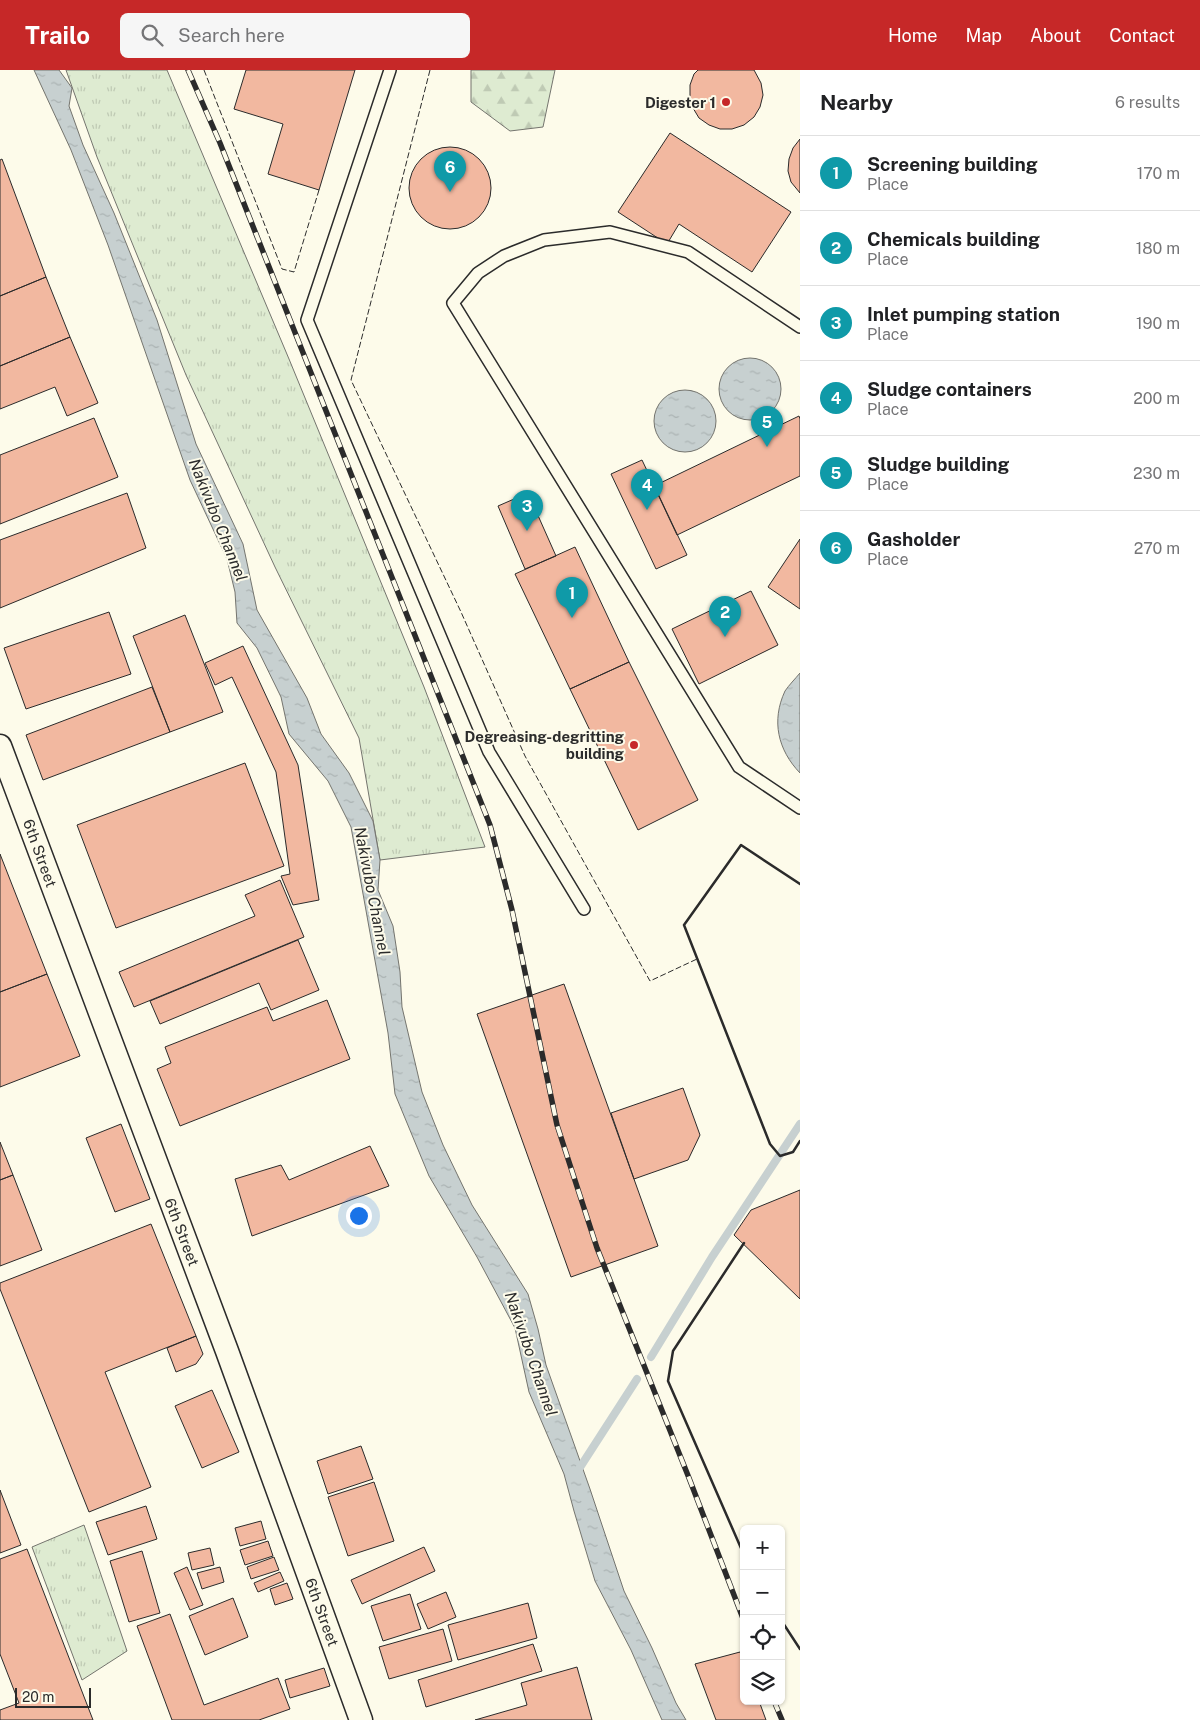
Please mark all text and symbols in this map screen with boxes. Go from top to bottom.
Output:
search box [120,13,470,58]
text: Trailo [25,21,90,49]
icon: search [138,21,166,49]
text: Search here [178,24,285,46]
text: Home [888,25,938,46]
text: Map [966,25,1002,46]
text: About [1030,25,1081,46]
text: Contact [1109,25,1175,46]
text: Nearby [820,90,893,115]
text: 6 results [1115,93,1180,112]
place label: Digester 1 [645,94,716,111]
marker: Digester 1 [720,96,732,108]
pin: 6 [434,151,466,192]
text: Screening building [867,153,1038,175]
text: 1 [833,164,839,183]
text: 170 m [1137,164,1180,183]
text: Place [867,175,909,194]
text: Chemicals building [867,228,1040,250]
text: 2 [831,239,841,258]
text: 180 m [1136,239,1180,258]
text: Place [867,250,909,269]
text: Inlet pumping station [867,303,1060,325]
text: 3 [831,314,841,333]
text: 190 m [1136,314,1180,333]
text: Place [867,325,909,344]
text: Sludge containers [867,378,1032,400]
text: 4 [831,389,841,408]
text: 200 m [1133,389,1180,408]
text: Place [867,400,909,419]
pin: 5 [751,406,783,447]
text: Sludge building [867,453,1010,475]
water label: Nakivubo Channel [185,456,251,584]
text: 5 [831,464,841,483]
text: 230 m [1133,464,1180,483]
pin: 4 [631,469,663,510]
text: Place [867,475,909,494]
pin: 3 [511,490,543,531]
text: Gasholder [867,528,960,550]
text: 6 [831,539,841,558]
text: 270 m [1134,539,1180,558]
text: Place [867,550,909,569]
pin: 1 [556,577,588,618]
pin: 2 [709,596,741,637]
place label: Degreasing-degritting building [465,728,625,762]
marker: Degreasing-degritting building [628,739,640,751]
street label: 6th Street [20,817,60,890]
water label: Nakivubo Channel [350,825,394,957]
street label: 6th Street [161,1196,203,1268]
your location [346,1203,372,1229]
water label: Nakivubo Channel [501,1289,561,1419]
map controls [740,1525,785,1705]
button: + [740,1525,785,1570]
button: − [740,1570,785,1615]
street label: 6th Street [302,1576,342,1649]
button: locate [740,1615,785,1660]
button: layers [740,1660,785,1705]
scale bar [15,1685,91,1708]
text: 20 m [22,1689,54,1705]

